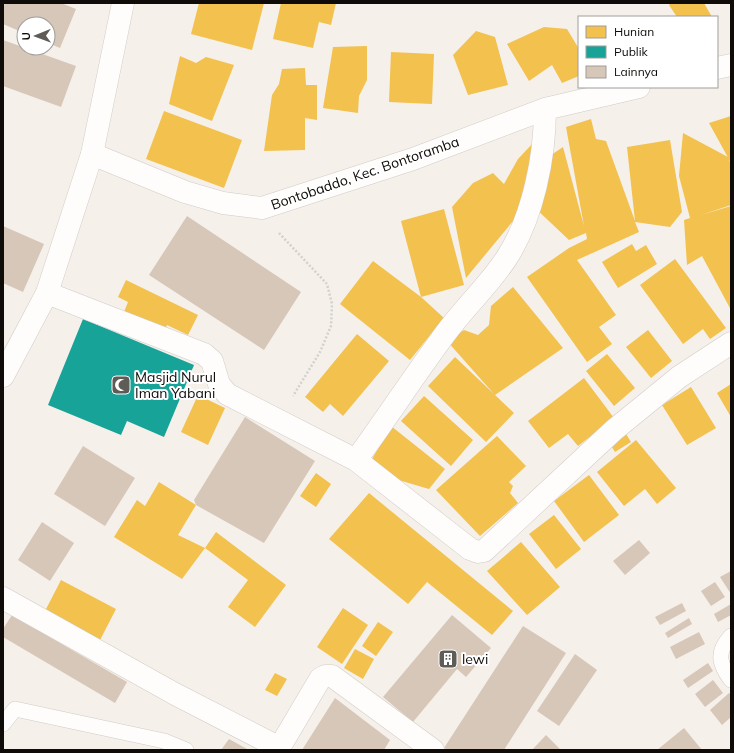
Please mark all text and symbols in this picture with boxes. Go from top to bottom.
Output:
north arrow [16,16,56,56]
legend [578,16,718,88]
text: Hunian [614,24,654,39]
text: U [19,32,33,40]
text: Publik [614,44,649,59]
text: Lainnya [614,64,658,79]
street label: Bontobaddo, Kec. Bontoramba [268,132,462,214]
place label: Masjid Nurul Iman Yabani [135,368,216,402]
mosque icon: Masjid Nurul Iman Yabani [110,374,132,396]
building icon: lewi [437,648,459,670]
place label: lewi [462,650,488,668]

